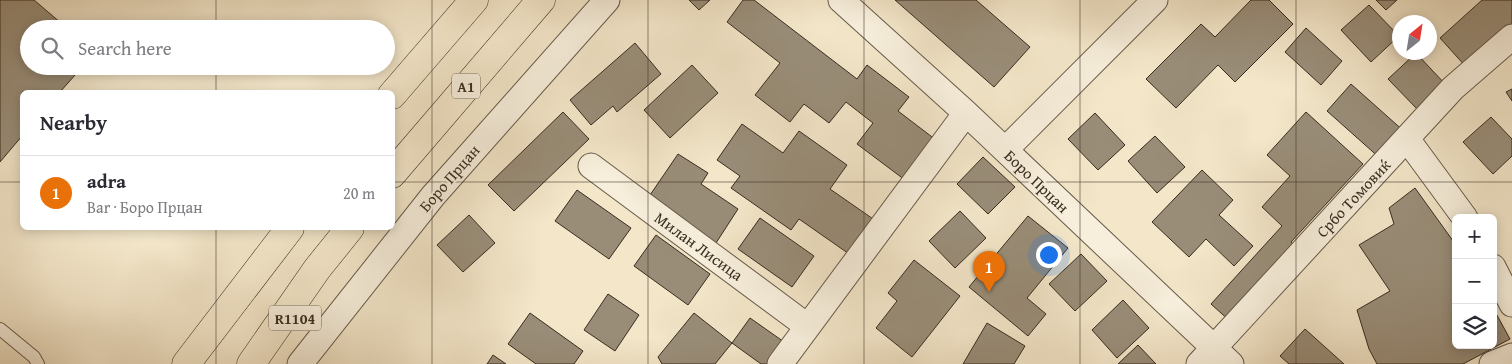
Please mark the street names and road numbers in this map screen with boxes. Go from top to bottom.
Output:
road number: A1 [452,74,480,98]
street label: Боро Прцан [413,139,485,217]
street label: Боро Прцан [999,144,1075,218]
street label: Србо Томовиќ [1310,153,1396,243]
street label: Милан Лисица [650,206,749,287]
road number: R1104 [269,306,321,330]

